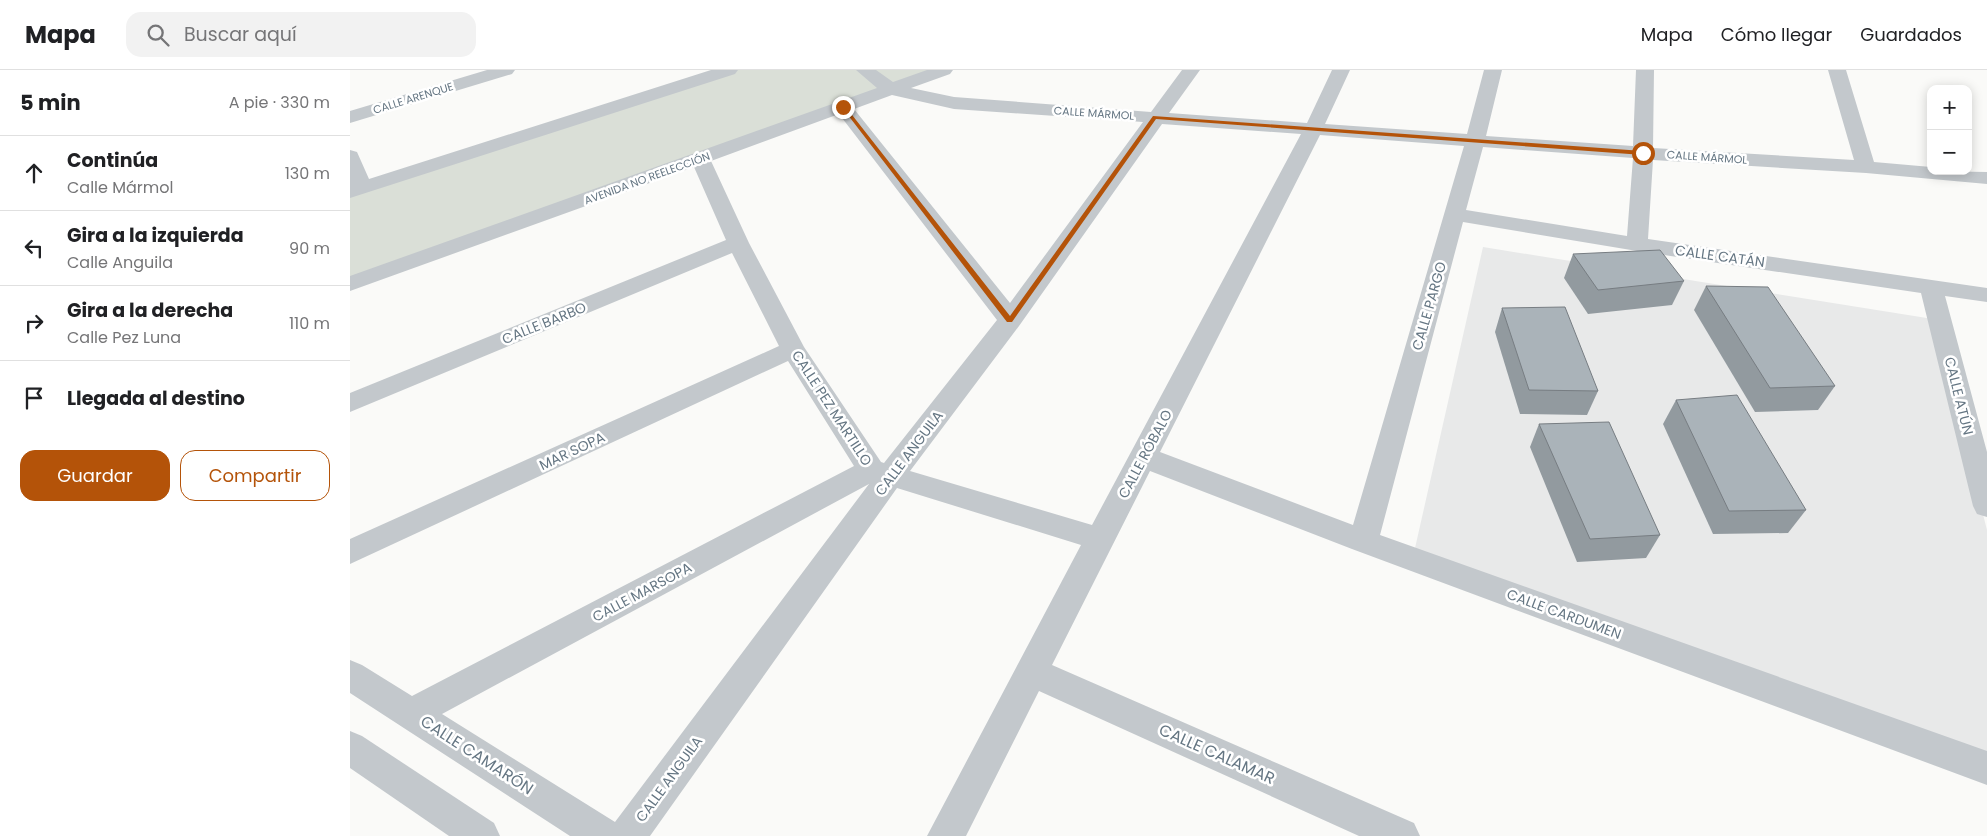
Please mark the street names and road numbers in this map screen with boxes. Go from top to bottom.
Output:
street label: CALLE ARENQUE [371,78,455,118]
street label: CALLE MÁRMOL [1053,102,1135,124]
street label: CALLE MÁRMOL [1666,146,1748,168]
street label: AVENIDA NO REELECCIÓN [582,148,712,208]
street label: CALLE CATÁN [1674,240,1766,272]
street label: CALLE PARGO [1407,259,1451,353]
street label: CALLE BARBO [499,297,589,349]
street label: CALLE PEZ MARTILLO [787,346,877,470]
street label: CALLE ATÚN [1940,355,1978,437]
street label: CALLE ANGUILA [870,406,948,500]
street label: CALLE RÓBALO [1113,406,1177,502]
street label: MAR SOPA [536,427,608,475]
street label: CALLE MARSOPA [589,557,695,627]
street label: CALLE CARDUMEN [1504,584,1624,644]
street label: CALLE CAMARÓN [416,710,538,800]
street label: CALLE CALAMAR [1155,718,1279,790]
street label: CALLE ANGUILA [631,732,707,826]

